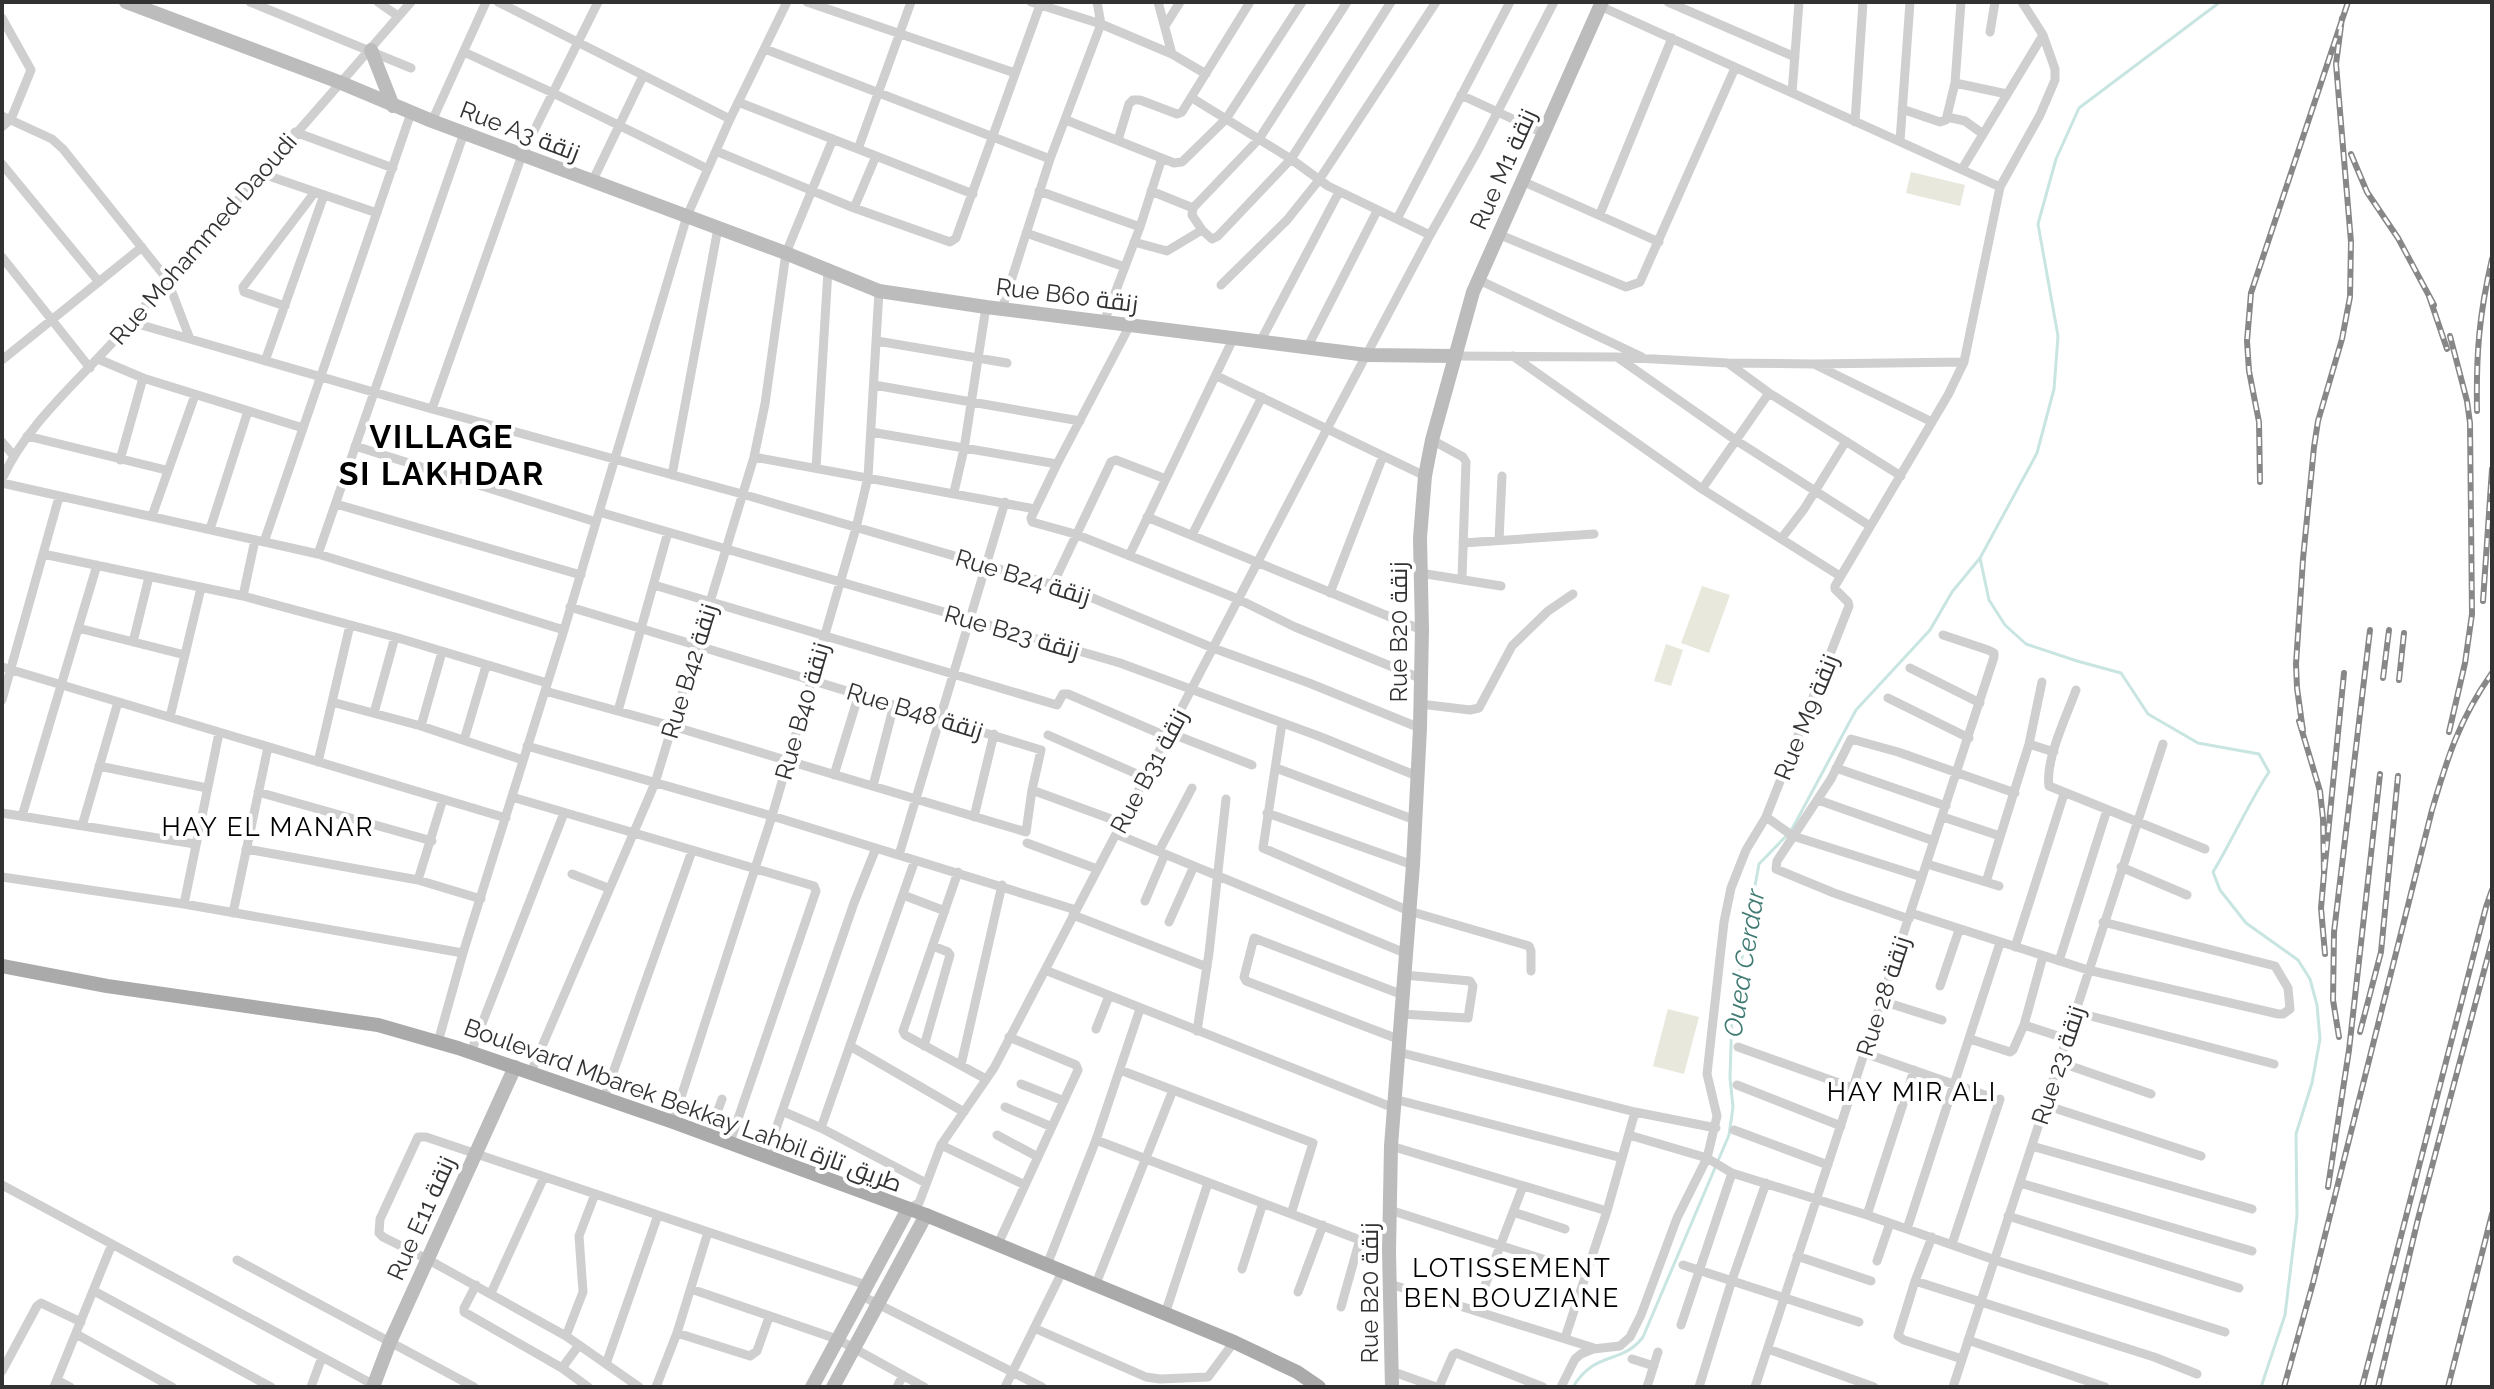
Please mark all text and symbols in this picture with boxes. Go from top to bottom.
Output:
street label: Rue A3 زنقة [456,95,584,167]
street label: Rue M1 زنقة [1463,104,1543,234]
street label: Rue Mohammed Daoudi [103,128,303,350]
street label: Rue B60 زنقة [994,272,1140,318]
district label: VILLAGE SI LAKHDAR [339,418,545,492]
street label: Rue B24 زنقة [952,543,1094,611]
street label: Rue B20 زنقة [1384,561,1413,703]
street label: Rue B23 زنقة [941,599,1083,665]
street label: Rue B42 زنقة [655,600,723,742]
street label: Rue B40 زنقة [769,639,835,783]
street label: Rue M9 زنقة [1768,650,1844,784]
street label: Rue B48 زنقة [843,676,987,746]
street label: Rue B31 زنقة [1104,704,1194,838]
district label: HAY EL MANAR [161,812,375,842]
water label: Oued Cerdar [1718,886,1771,1039]
street label: Rue 28 زنقة [1850,932,1916,1060]
street label: Rue 23 زنقة [2025,1002,2091,1128]
street label: Boulevard Mbarek Bekkay Lahbil طريق تازة [460,1012,906,1199]
district label: HAY MIR ALI [1827,1077,1997,1107]
street label: Rue E11 زنقة [381,1151,461,1285]
street label: Rue B20 زنقة [1355,1222,1384,1364]
district label: LOTISSEMENT BEN BOUZIANE [1404,1253,1620,1313]

